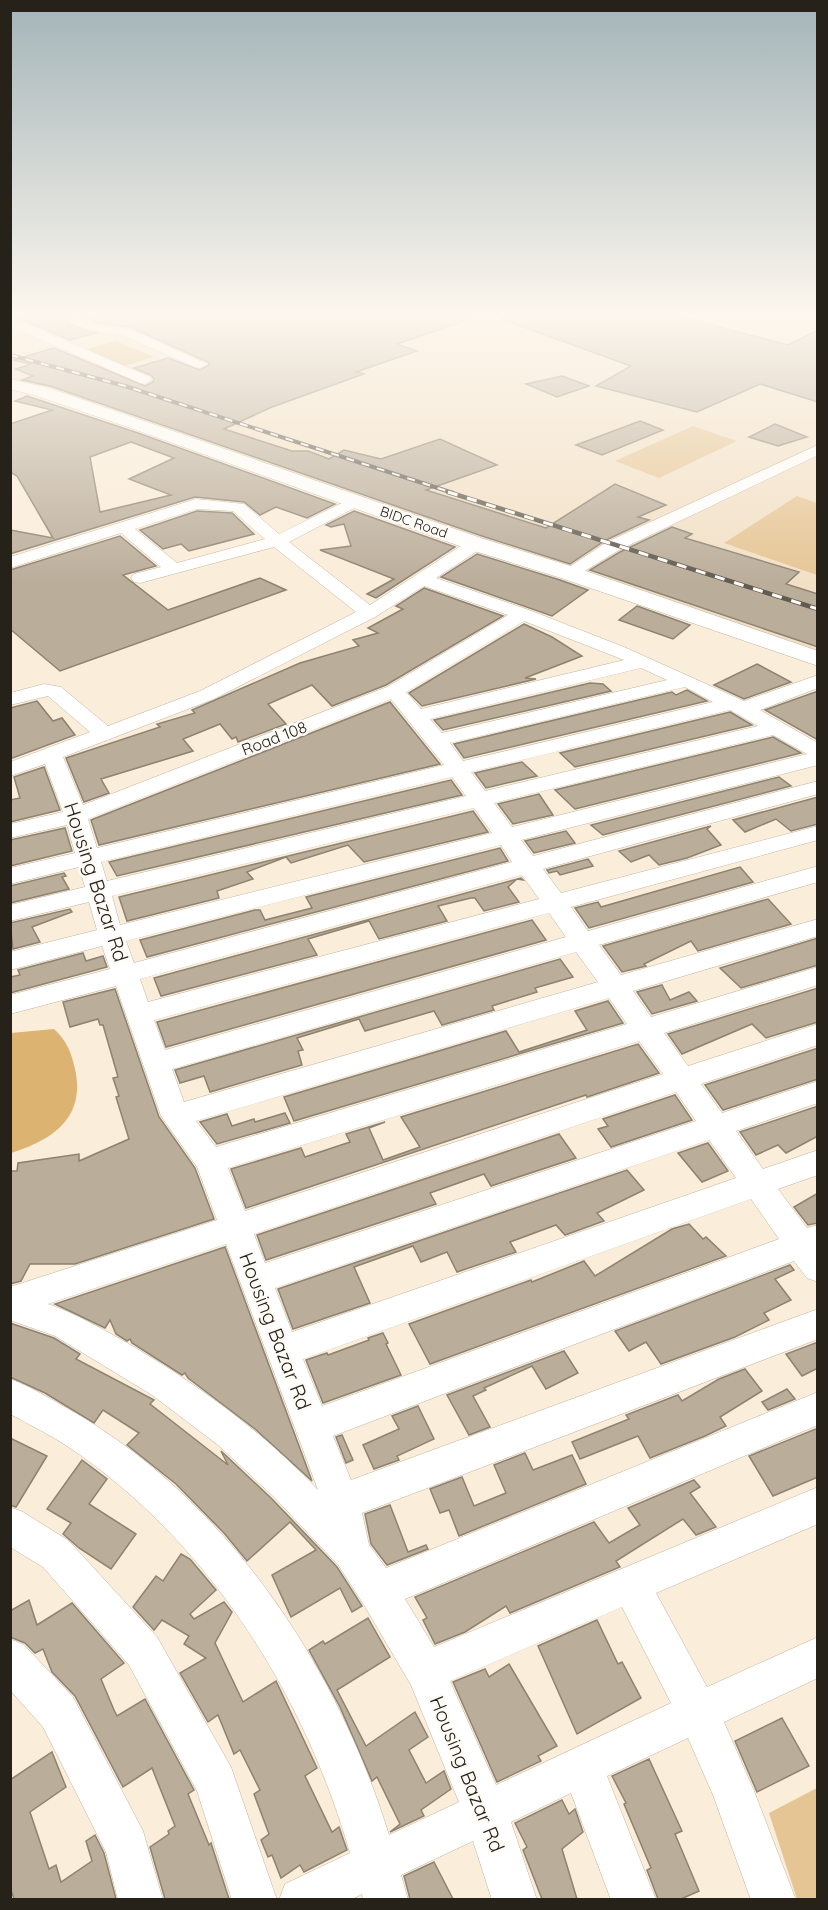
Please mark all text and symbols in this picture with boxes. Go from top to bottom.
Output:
street label: BIDC Road [378,502,450,542]
street label: Road 108 [239,716,309,760]
street label: Housing Bazar Rd [59,799,134,965]
street label: Housing Bazar Rd [234,1249,317,1413]
street label: Housing Bazar Rd [425,1692,510,1856]

